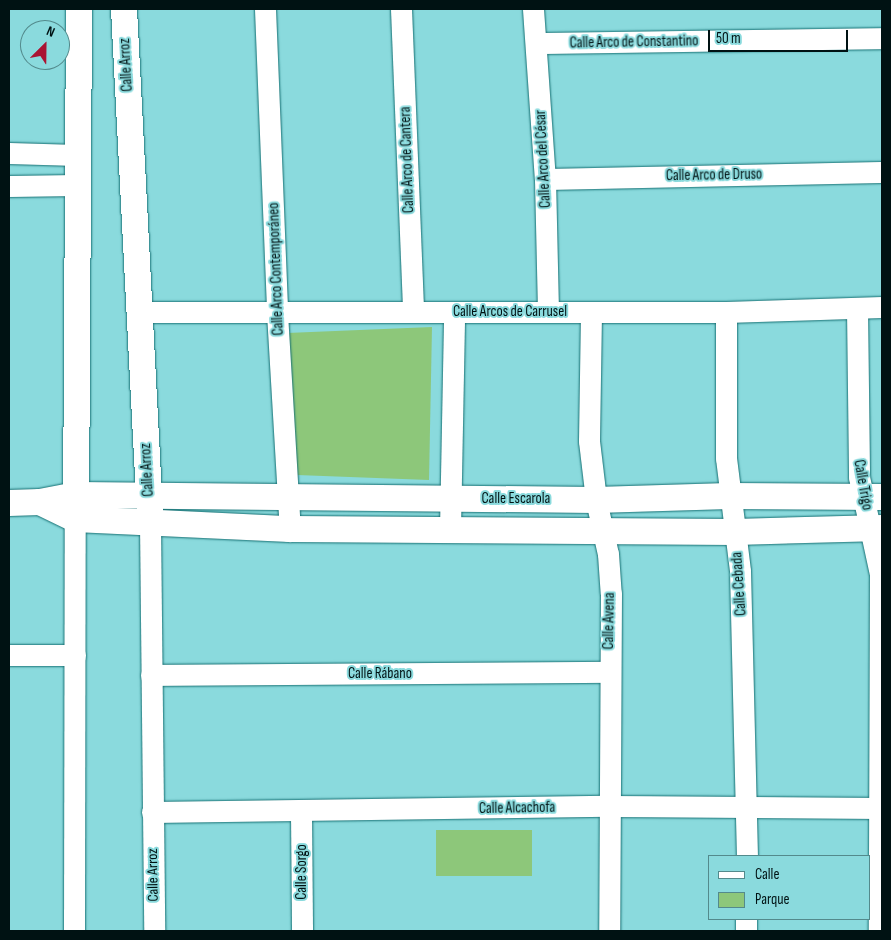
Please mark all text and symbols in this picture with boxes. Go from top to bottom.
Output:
north arrow [20,20,70,70]
scale bar [711,20,851,52]
text: N [44,22,57,41]
text: 50 m [716,29,741,48]
street label: Calle Arco de Constantino [569,32,699,52]
street label: Calle Arroz [116,38,136,92]
street label: Calle Arco de Cantera [396,107,418,213]
street label: Calle Arco del César [531,110,555,208]
street label: Calle Arco de Druso [666,165,762,185]
street label: Calle Arco Contemporáneo [265,202,287,336]
street label: Calle Arcos de Carrusel [453,303,567,321]
street label: Calle Arroz [137,443,157,497]
street label: Calle Trigo [850,458,876,512]
street label: Calle Escarola [482,490,550,508]
street label: Calle Cebada [728,551,750,617]
street label: Calle Avena [600,592,618,650]
street label: Calle Rábano [348,665,412,683]
street label: Calle Alcachofa [479,798,555,818]
street label: Calle Sorgo [293,844,311,900]
street label: Calle Arroz [144,848,162,902]
legend [708,855,871,920]
text: Calle [755,865,779,884]
text: Parque [755,890,790,909]

